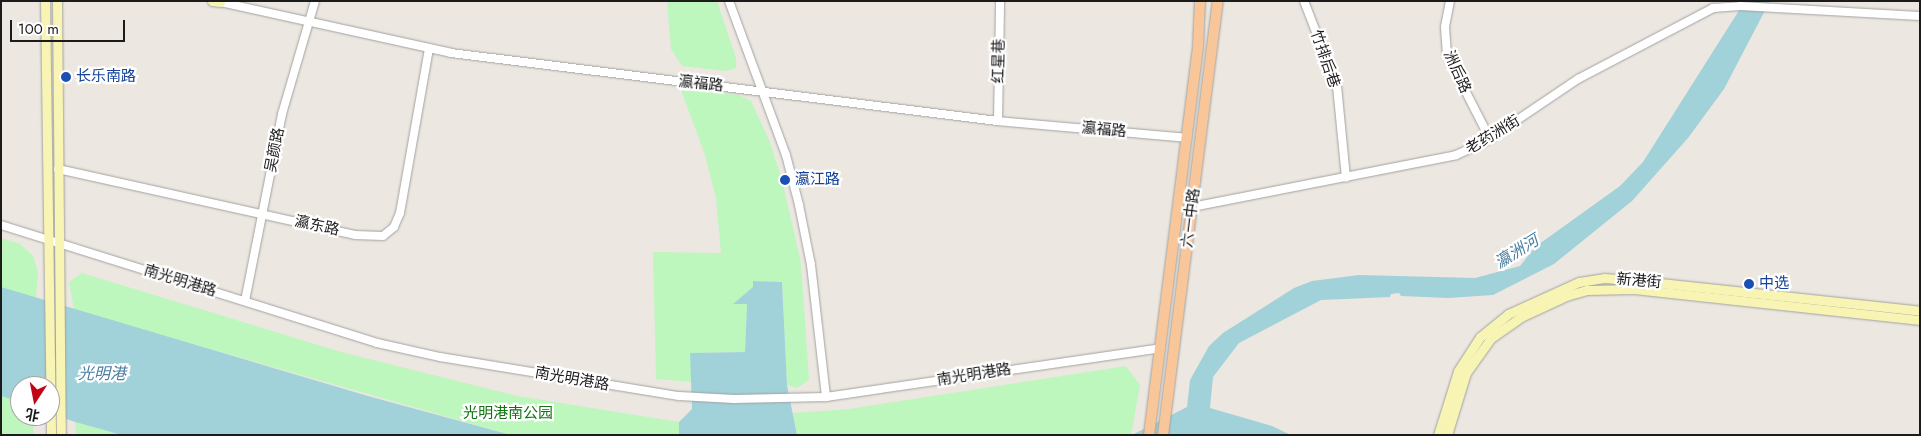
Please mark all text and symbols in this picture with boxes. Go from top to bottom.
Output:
scale bar [12,10,128,42]
text: 100 m [18,18,59,40]
street label: 竹排后巷 [1307,28,1343,90]
street label: 红星巷 [990,38,1008,84]
street label: 洲后路 [1440,48,1474,96]
place label: 长乐南路 [76,68,136,86]
marker: 长乐南路 [60,71,72,83]
street label: 瀛福路 [678,73,724,95]
street label: 老药洲街 [1463,112,1523,158]
street label: 瀛福路 [1081,119,1127,141]
street label: 吴颜路 [262,126,288,174]
place label: 瀛江路 [795,171,840,189]
marker: 瀛江路 [779,174,791,186]
street label: 六一中路 [1178,187,1204,249]
street label: 瀛东路 [293,213,341,239]
water label: 瀛洲河 [1492,231,1542,273]
street label: 南光明港路 [142,261,218,301]
street label: 新港街 [1616,270,1662,292]
place label: 中选 [1759,275,1789,293]
marker: 中选 [1743,278,1755,290]
street label: 南光明港路 [936,360,1012,390]
water label: 光明港 [78,364,126,384]
street label: 南光明港路 [534,364,610,394]
north arrow [10,376,60,426]
text: 北 [24,404,41,426]
park label: 光明港南公园 [463,405,553,423]

